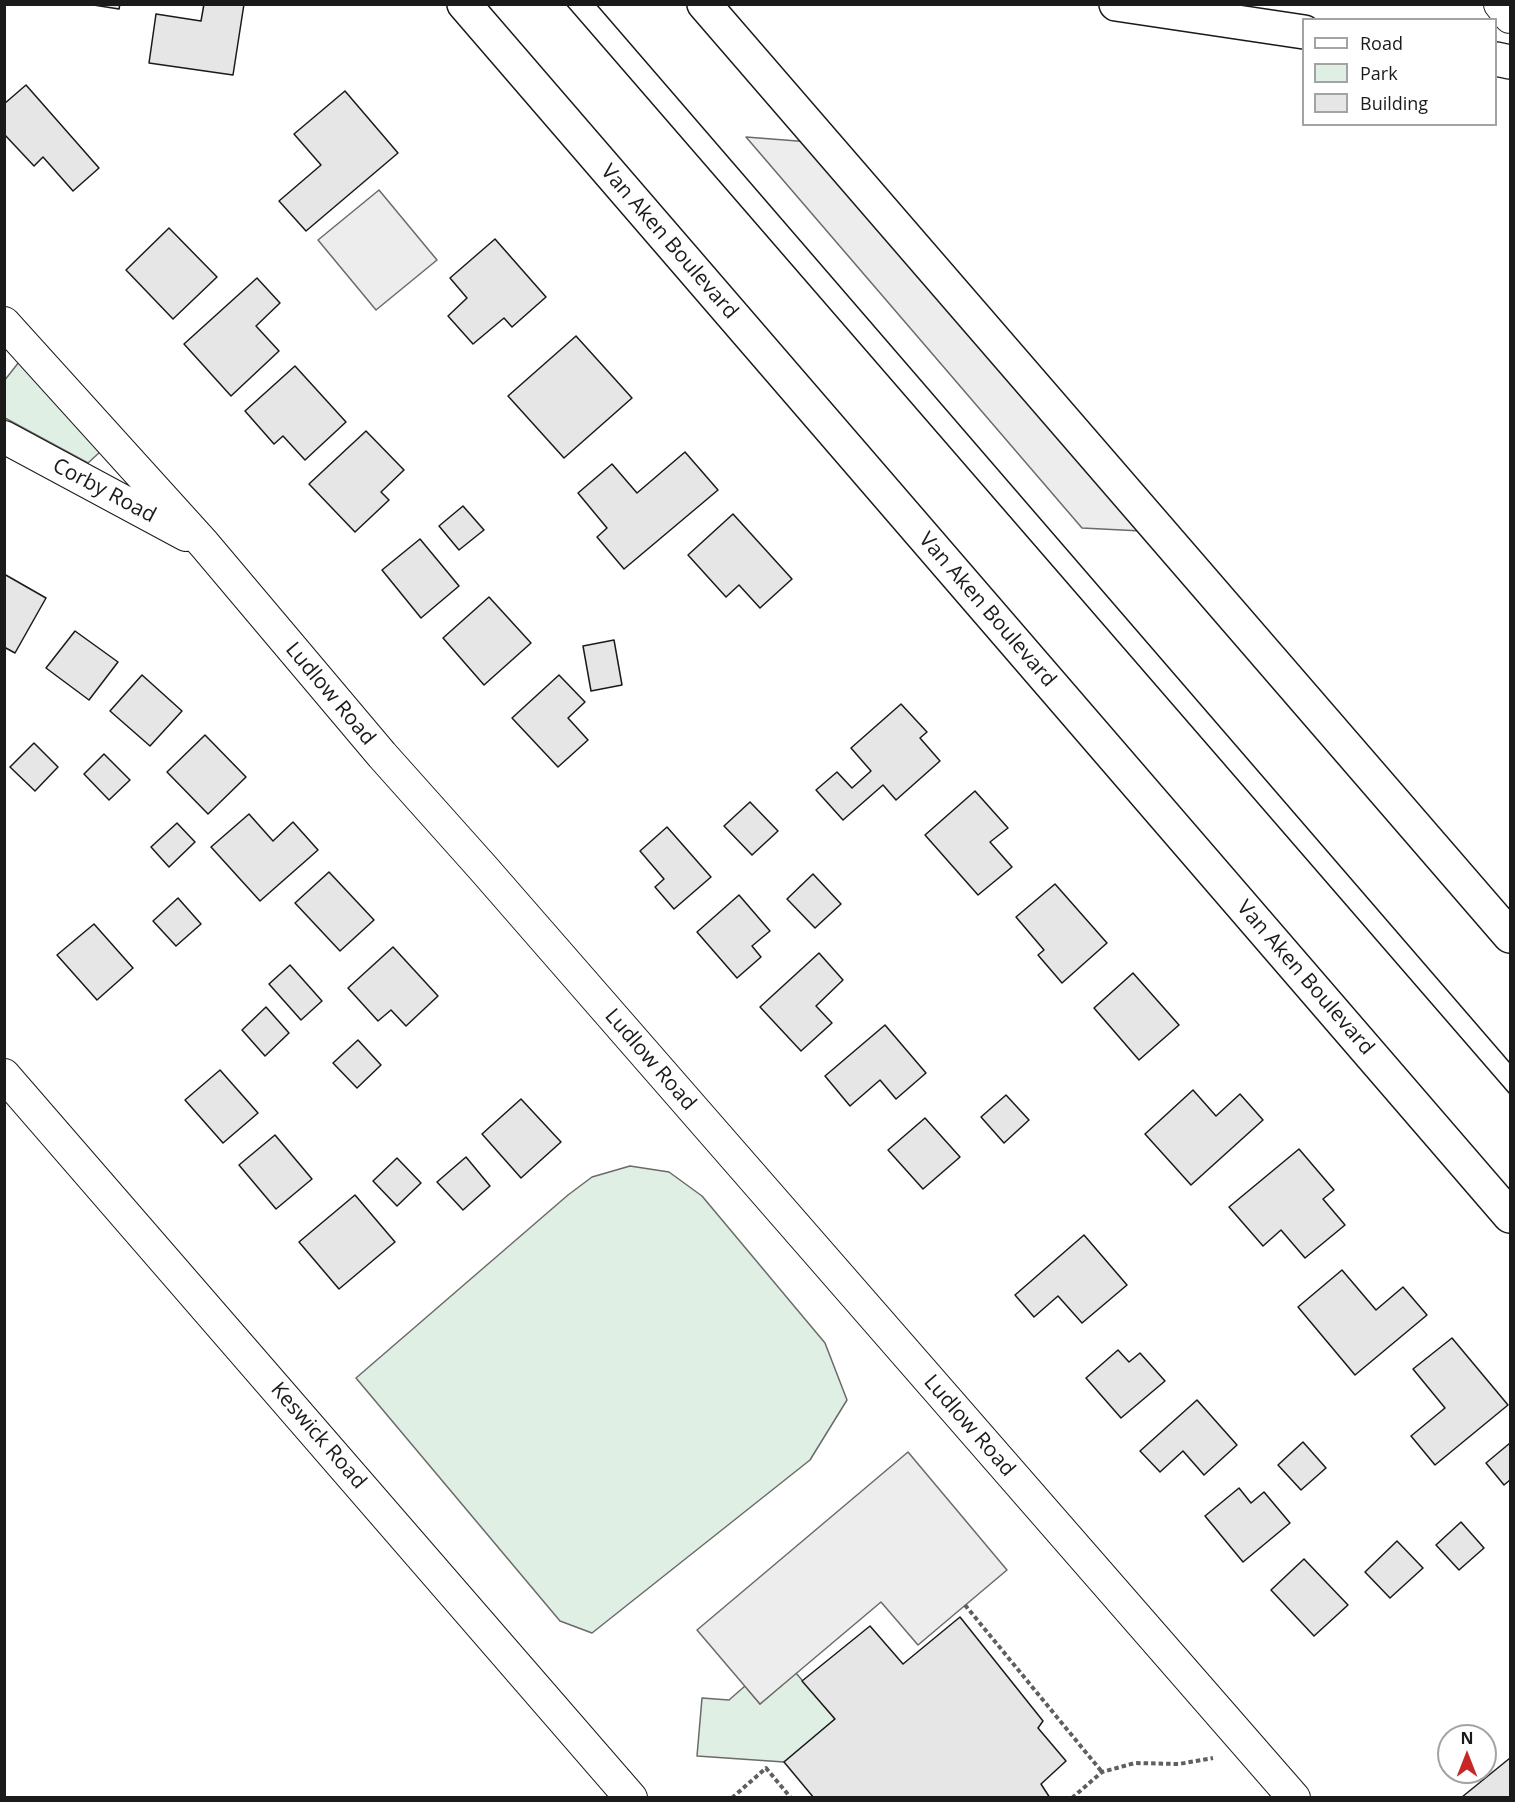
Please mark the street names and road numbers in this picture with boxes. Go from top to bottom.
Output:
street label: Van Aken Boulevard [595,159,743,325]
street label: Corby Road [48,453,160,529]
street label: Van Aken Boulevard [913,527,1061,693]
street label: Ludlow Road [280,637,380,751]
street label: Van Aken Boulevard [1231,895,1379,1061]
street label: Ludlow Road [599,1004,701,1116]
street label: Ludlow Road [918,1370,1020,1482]
street label: Keswick Road [265,1378,371,1494]

